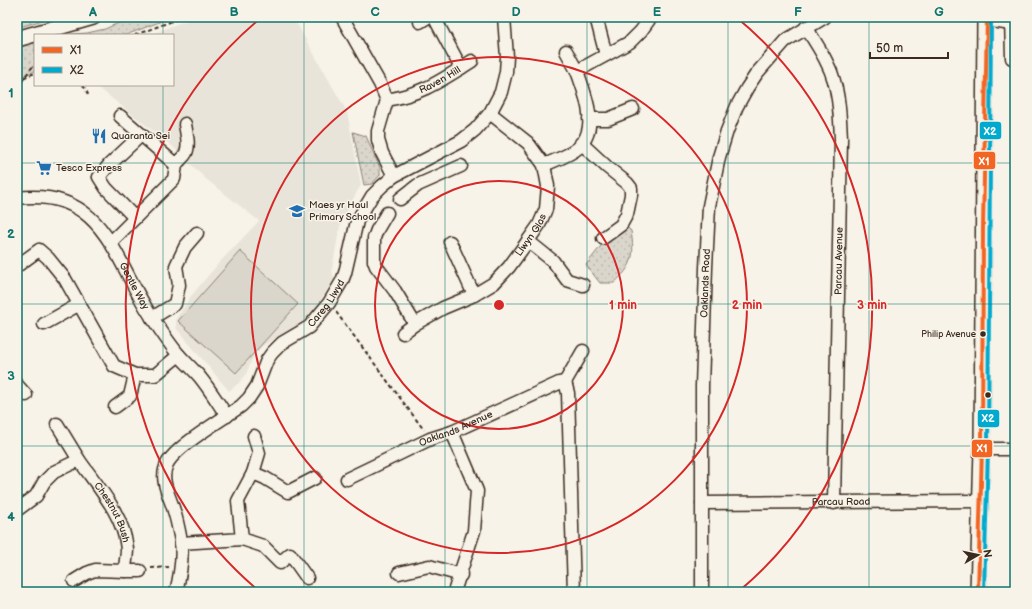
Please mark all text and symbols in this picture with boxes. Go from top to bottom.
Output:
text: A [88,4,97,20]
text: B [229,4,239,20]
text: C [370,4,380,20]
text: D [511,4,521,20]
text: E [653,4,662,20]
text: F [794,4,802,20]
text: G [934,4,944,20]
legend [34,34,174,86]
scale bar [870,34,948,60]
text: 50 m [876,41,903,56]
text: X1 [69,43,81,58]
text: X2 [69,63,84,78]
street label: Raven Hill [417,64,463,96]
text: 1 [8,85,14,101]
line badge: X2 [979,121,1002,140]
text: X2 [983,125,997,138]
restaurant icon: Quaranta Sei [90,127,108,145]
place label: Quaranta Sei [111,130,170,142]
line badge: X1 [973,151,996,170]
text: X1 [978,155,990,168]
supermarket icon: Tesco Express [35,159,53,177]
place label: Tesco Express [56,162,122,174]
place label: Maes yr Haul Primary School [309,199,376,223]
school or university icon: Maes yr Haul Primary School [288,202,306,220]
street label: Llwyn Glas [513,212,549,259]
text: 2 [7,226,15,242]
street label: Parcau Avenue [832,227,846,295]
street label: Oaklands Road [698,248,713,318]
street label: Gentle Way [117,260,152,312]
street label: Careg Llwyd [305,277,348,330]
centre of rings [492,298,506,312]
text: 1 min [609,298,637,313]
text: 2 min [732,298,762,313]
text: 3 min [857,298,887,313]
place label: Philip Avenue [921,329,977,340]
marker: Philip Avenue [978,329,988,339]
text: 3 [7,368,15,384]
unlabelled marker [983,390,993,400]
street label: Oaklands Avenue [417,408,495,449]
line badge: X2 [977,409,1000,428]
text: X2 [981,412,995,425]
line badge: X1 [971,439,993,458]
text: X1 [976,442,988,455]
street label: Chestnut Bush [91,480,132,544]
street label: Parcau Road [812,496,871,508]
text: 4 [7,509,15,525]
north arrow [958,535,998,575]
text: N [980,548,994,559]

